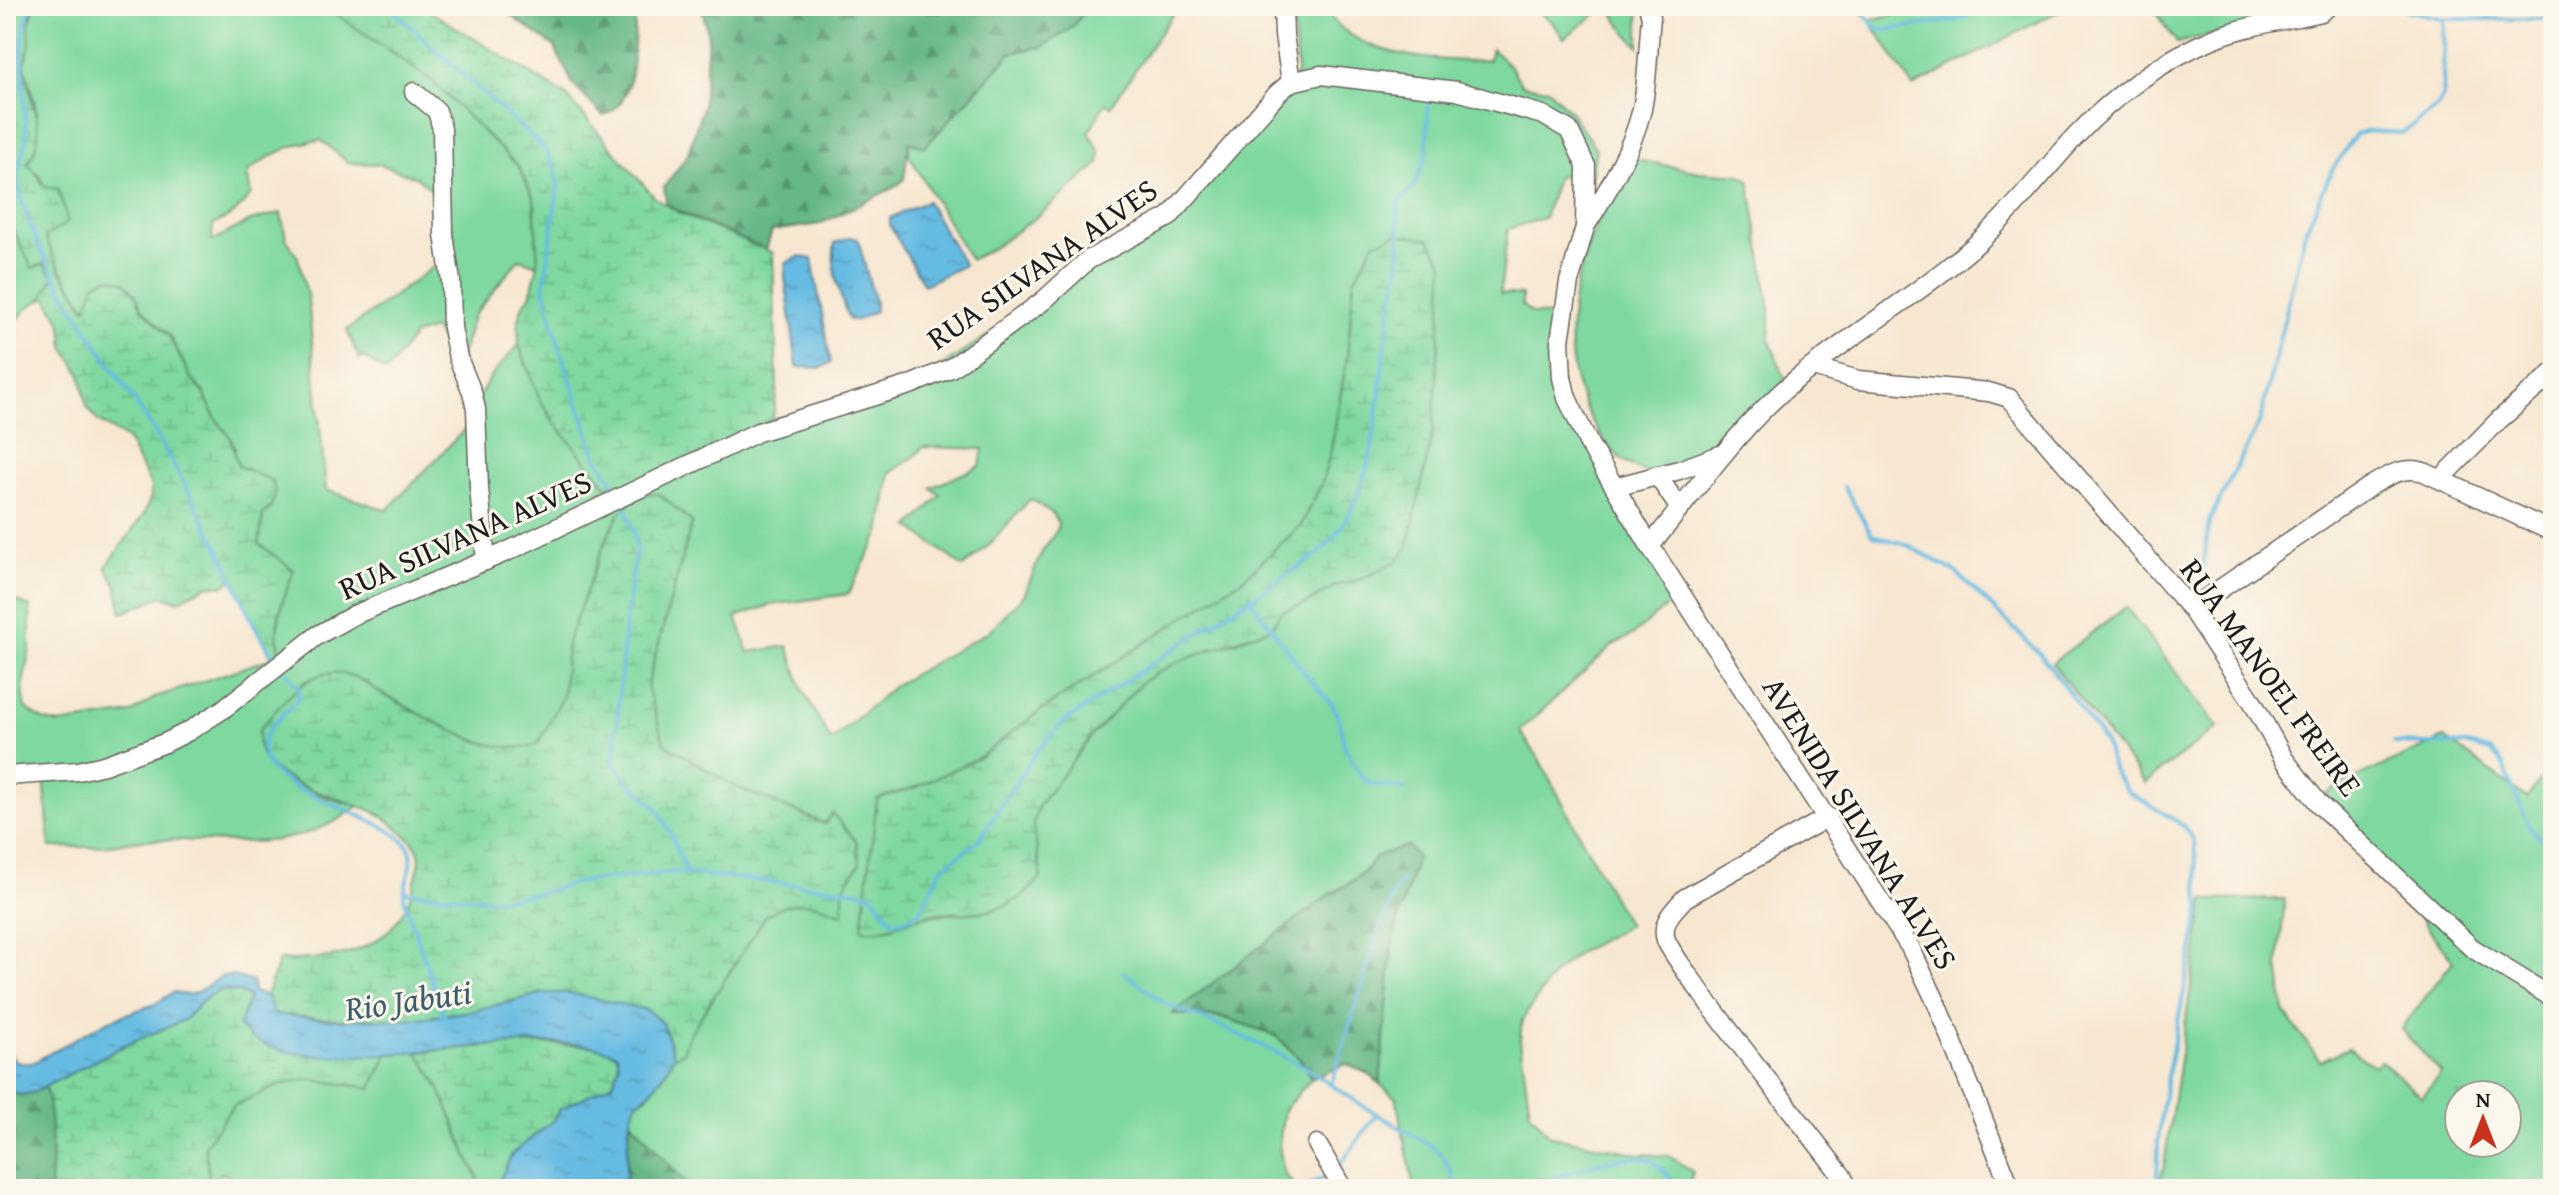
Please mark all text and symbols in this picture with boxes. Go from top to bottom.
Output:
street label: RUA SILVANA ALVES [917,166,1167,361]
street label: RUA SILVANA ALVES [331,458,599,611]
street label: RUA MANOEL FREIRE [2169,548,2374,805]
street label: AVENIDA SILVANA ALVES [1751,667,1970,978]
water label: Rio Jabuti [341,966,475,1033]
north arrow [2443,1079,2523,1159]
text: N [2476,1083,2491,1115]

